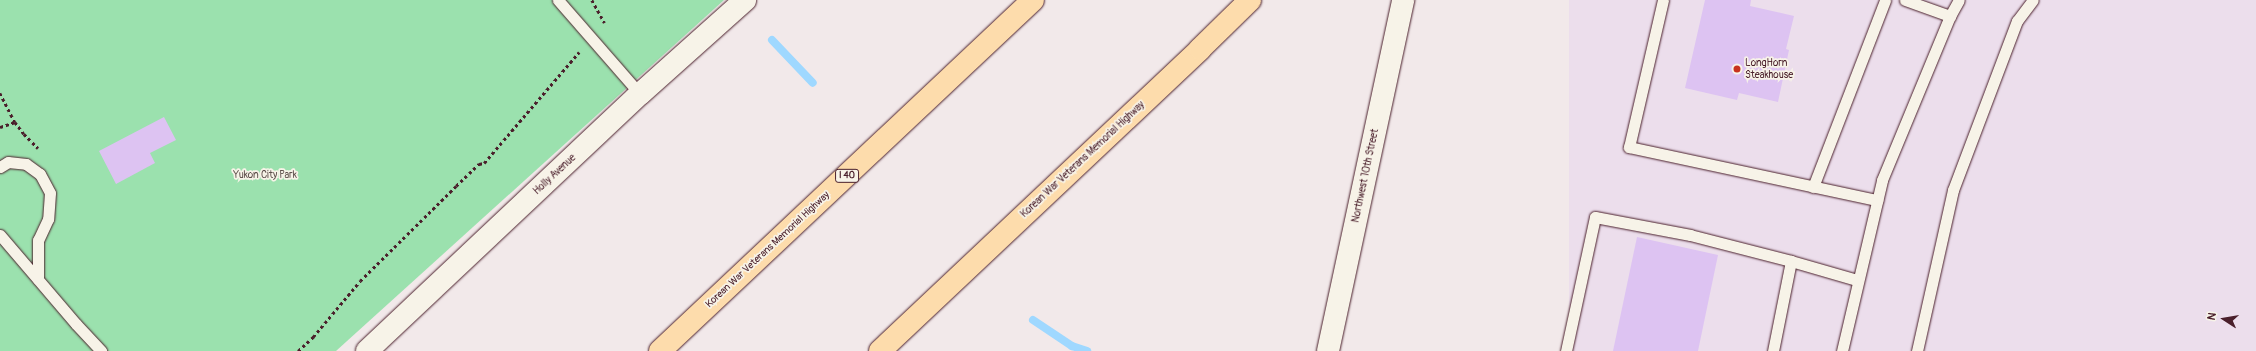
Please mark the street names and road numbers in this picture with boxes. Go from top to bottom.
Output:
street label: Korean War Veterans Memorial Highway [1019,99,1147,221]
street label: Northwest 10th Street [1350,128,1382,224]
street label: Holly Avenue [531,152,579,198]
road number: I 40 [835,169,859,183]
street label: Korean War Veterans Memorial Highway [704,189,832,311]

